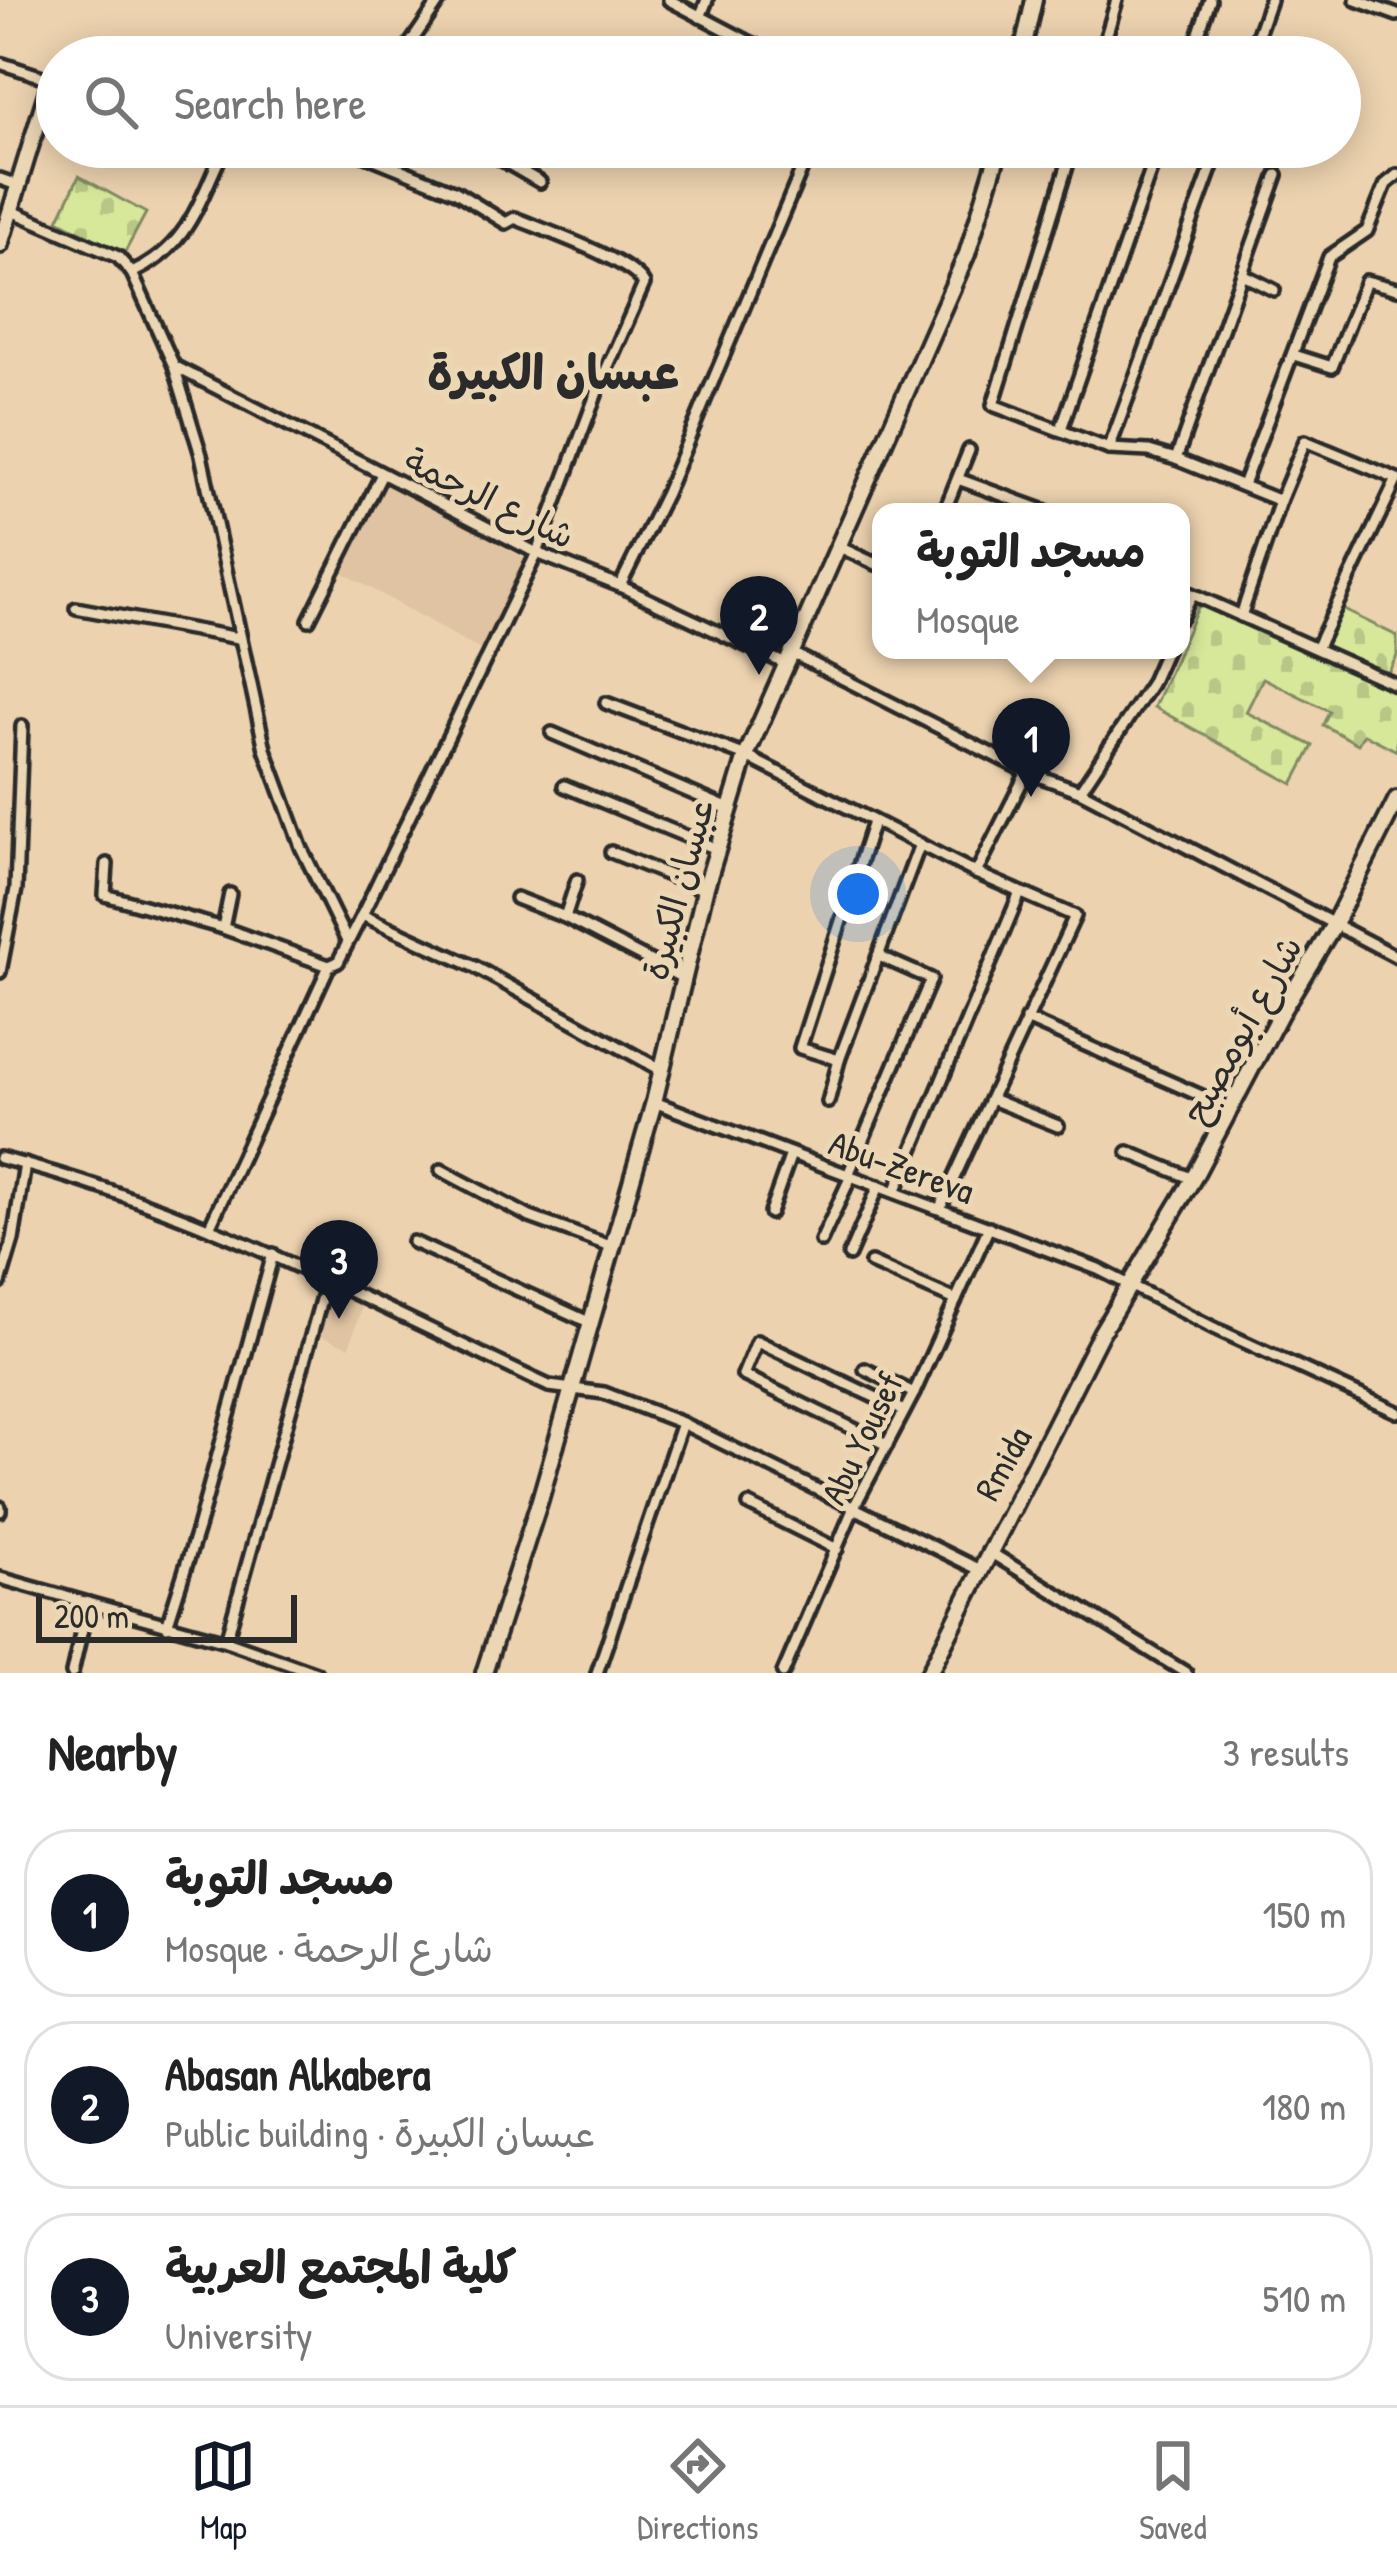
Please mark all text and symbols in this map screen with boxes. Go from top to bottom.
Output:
search box [36,36,1361,168]
icon: search [78,69,144,135]
text: Search here [174,72,366,133]
district label: عبسان الكبيرة [427,339,679,404]
street label: شارع الرحمة [396,435,583,561]
popup [872,503,1190,659]
text: مسجد التوبة [916,520,1146,581]
pin: 2 [720,576,798,675]
text: Mosque [916,592,1019,645]
pin: 1 [992,698,1070,797]
street label: عبسان الكبيرة [629,793,725,985]
your location [828,864,888,924]
street label: شارع أبومصبح [1169,926,1315,1133]
street label: Abu-Zereva [823,1117,981,1215]
pin: 3 [300,1220,378,1319]
street label: Abu Yousef [808,1364,914,1512]
street label: Rmida [962,1417,1042,1509]
scale bar [36,1589,297,1642]
text: 200 m [54,1594,129,1638]
text: Nearby [48,1717,178,1786]
text: 3 results [1223,1725,1349,1778]
text: مسجد التوبة [165,1847,394,1908]
text: 1 [83,1887,97,1940]
text: 150 m [1262,1887,1346,1940]
text: Mosque · شارع الرحمة [165,1921,493,1974]
text: Abasan Alkabera [165,2043,430,2104]
text: 2 [81,2079,99,2132]
text: 180 m [1262,2079,1346,2132]
text: Public building · عبسان الكبيرة [165,2106,595,2159]
text: كلية المجتمع العربية [165,2236,516,2297]
text: 3 [81,2271,99,2324]
text: 510 m [1262,2271,1346,2324]
text: University [165,2308,313,2361]
tab: Map [190,2433,256,2549]
tab: Directions [637,2433,759,2549]
tab: Saved [1139,2433,1207,2549]

